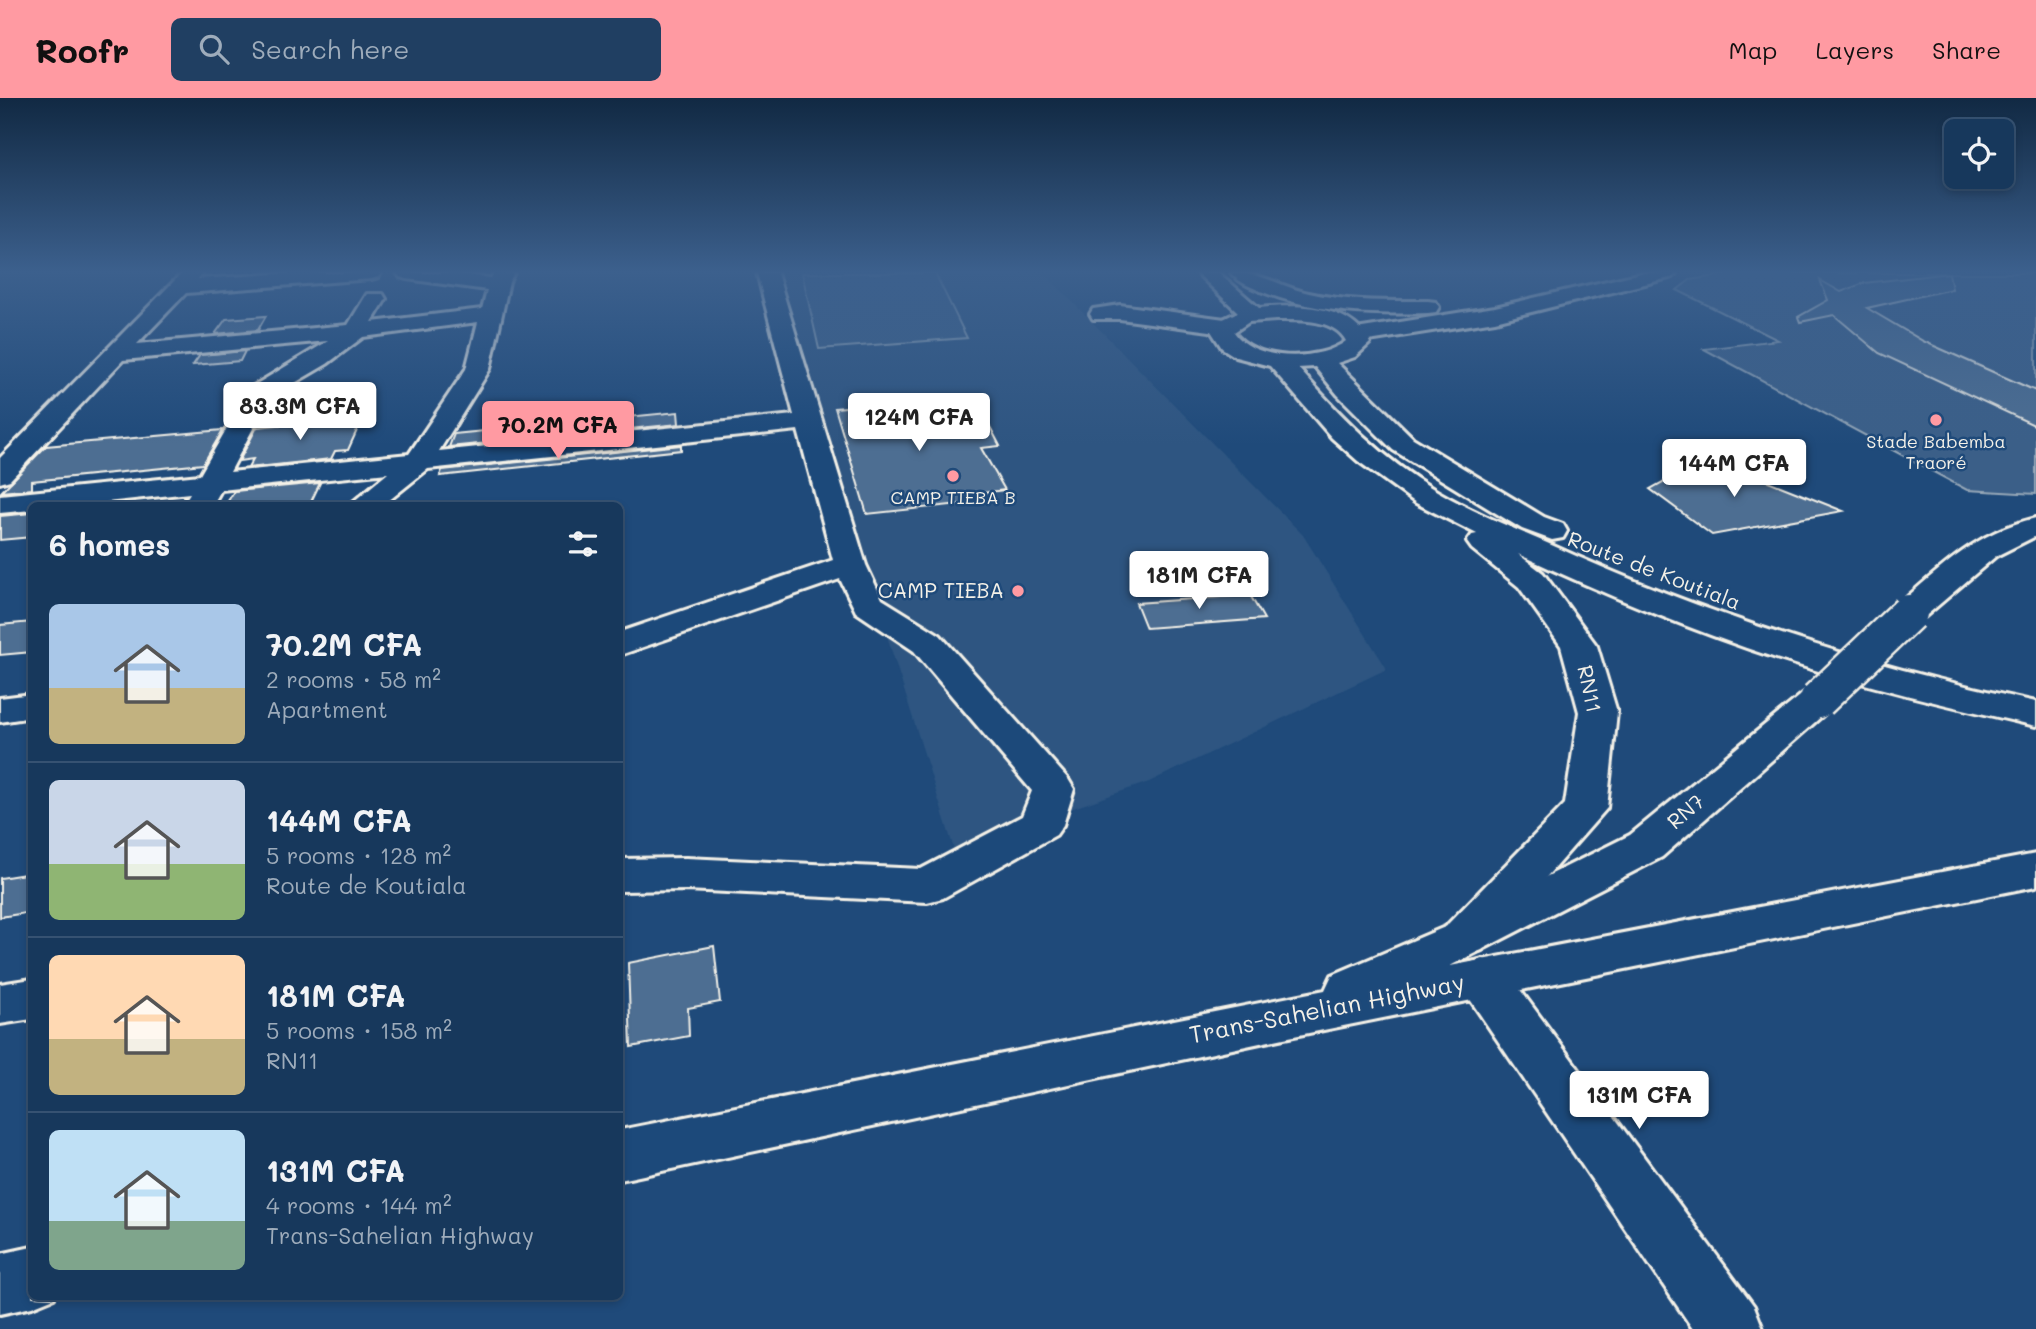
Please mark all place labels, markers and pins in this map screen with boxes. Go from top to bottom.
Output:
pin: 83.3M CFA [220,382,380,442]
pin: 124M CFA [847,394,991,453]
pin: 70.2M CFA [478,402,638,461]
marker: Stade Babemba Traoré [1928,412,1944,428]
place label: Stade Babemba Traoré [1866,429,2006,474]
pin: 144M CFA [1662,440,1806,499]
marker: CAMP TIEBA B [945,468,961,484]
place label: CAMP TIEBA B [890,485,1016,509]
pin: 181M CFA [1127,552,1271,611]
place label: CAMP TIEBA [878,576,1004,603]
marker: CAMP TIEBA [1010,583,1026,599]
pin: 131M CFA [1567,1072,1711,1131]

